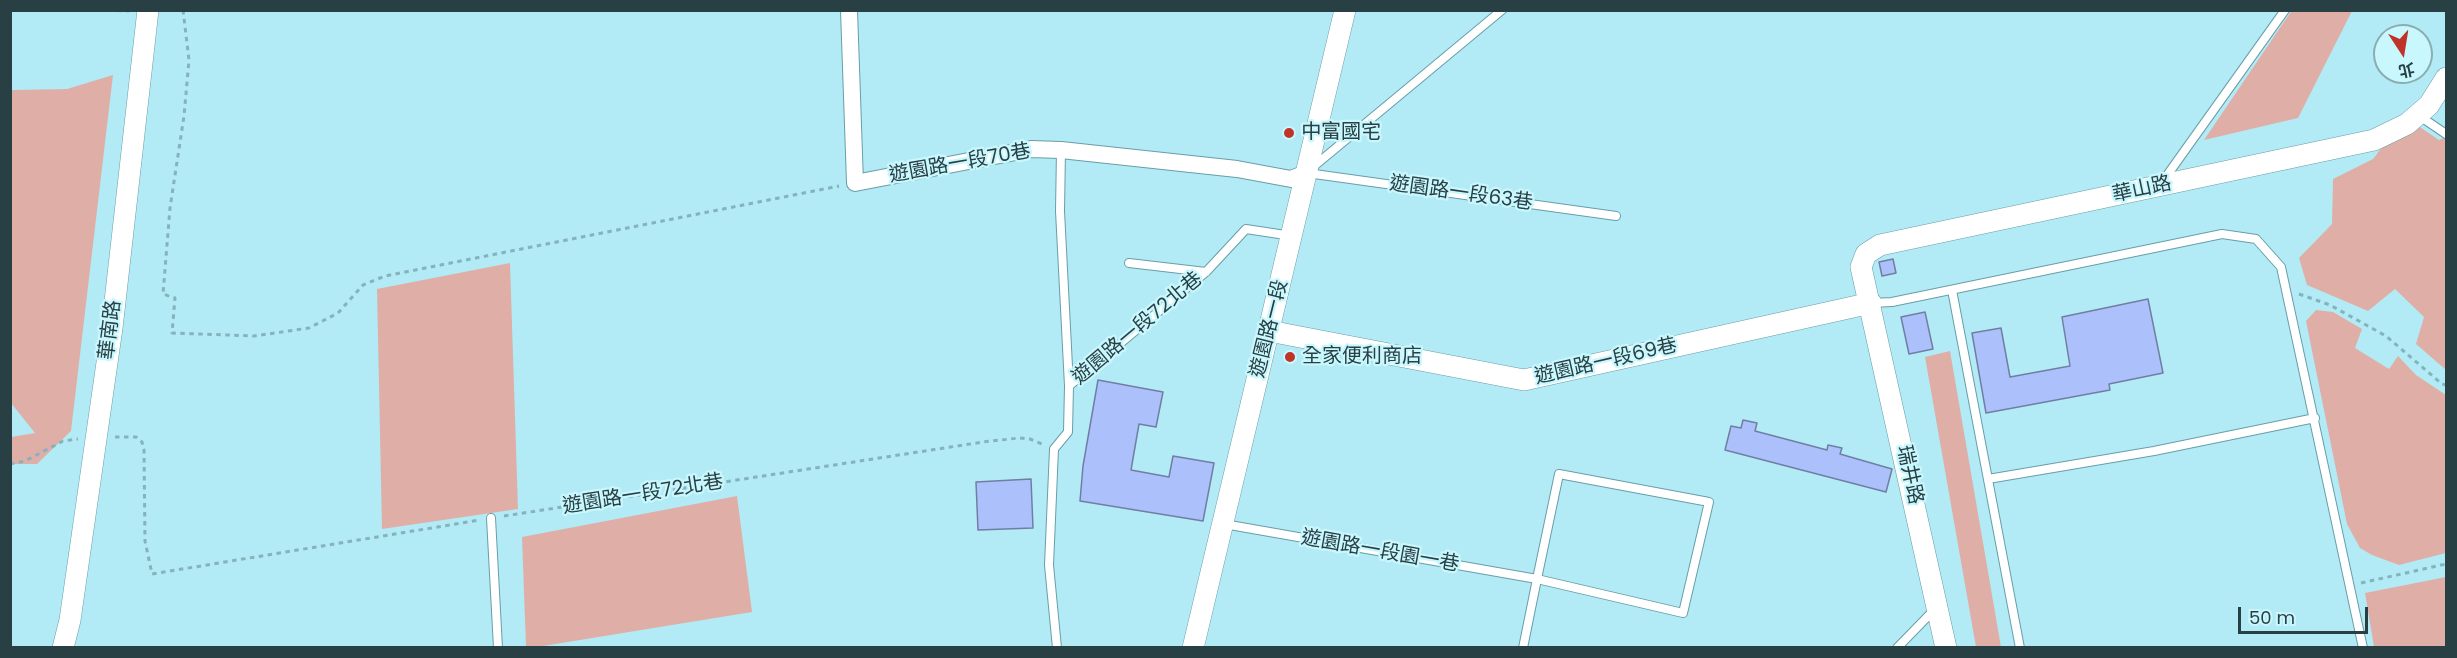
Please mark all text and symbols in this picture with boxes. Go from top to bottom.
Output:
north arrow [2373,24,2433,84]
text: 北 [2396,57,2417,83]
place label: 中富國宅 [1301,121,1381,145]
marker: 中富國宅 [1282,126,1296,140]
street label: 遊園路一段70巷 [887,140,1033,188]
street label: 遊園路一段63巷 [1388,172,1534,216]
street label: 華山路 [2110,172,2174,208]
street label: 遊園路一段72北巷 [1068,268,1208,390]
street label: 遊園路一段 [1246,278,1294,380]
street label: 華南路 [95,299,127,361]
street label: 遊園路一段69巷 [1533,334,1679,390]
place label: 全家便利商店 [1302,345,1422,369]
marker: 全家便利商店 [1283,350,1297,364]
street label: 瑞井路 [1891,443,1927,507]
street label: 遊園路一段72北巷 [561,470,725,520]
street label: 遊園路一段園一巷 [1299,526,1461,578]
scale bar [2241,595,2372,633]
text: 50 m [2249,605,2295,630]

